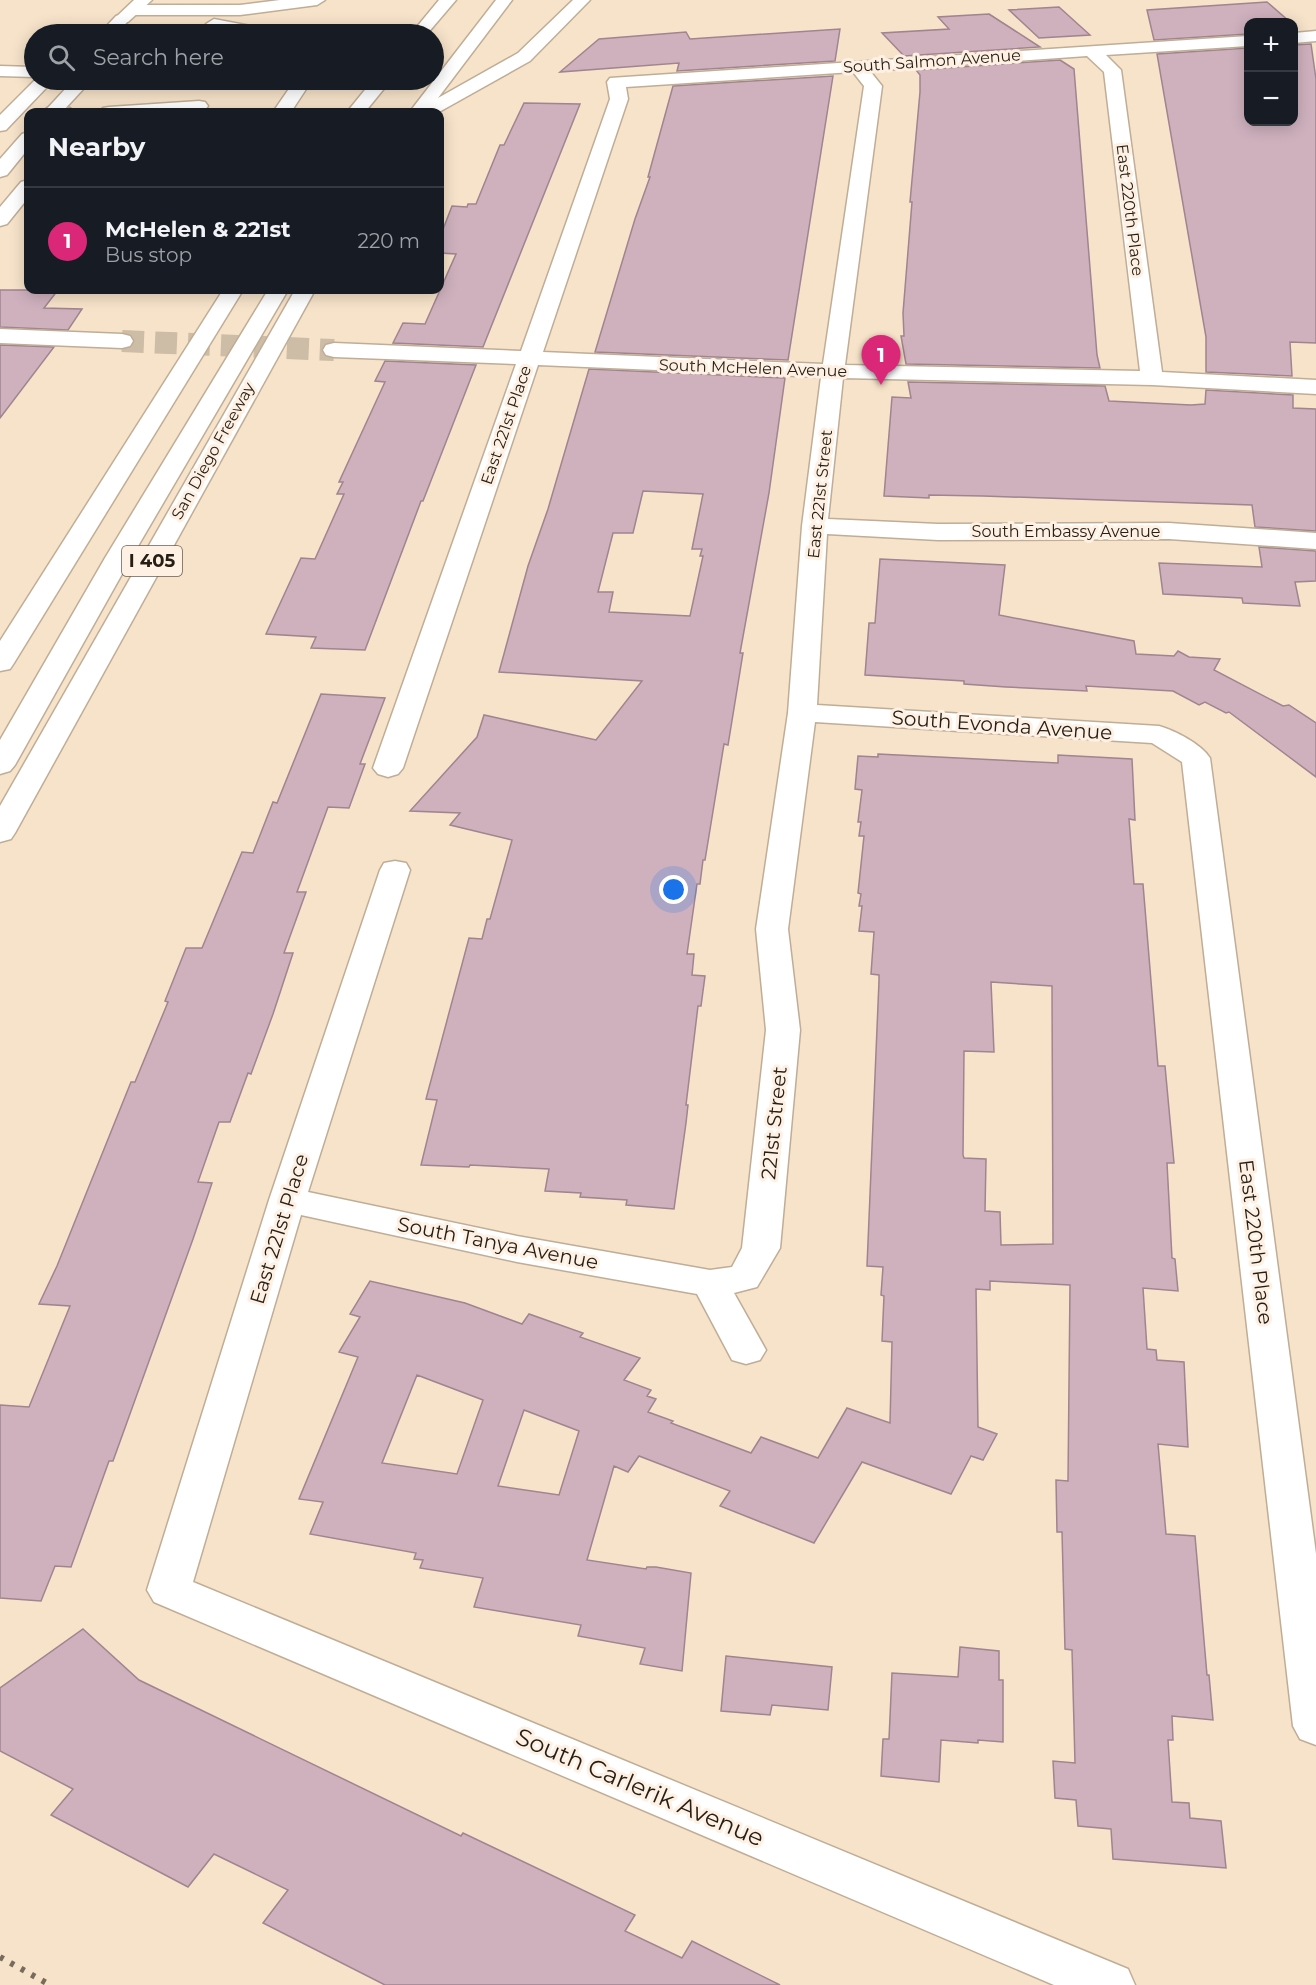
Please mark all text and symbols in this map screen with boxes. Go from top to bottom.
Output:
map controls [1244,18,1298,126]
button: + [1244,18,1298,72]
search box [24,24,444,90]
icon: search [45,41,78,74]
text: Search here [93,44,224,71]
street label: South Salmon Avenue [842,45,1022,77]
button: − [1244,72,1298,126]
text: Nearby [48,131,145,163]
street label: East 220th Place [1112,143,1148,277]
text: McHelen & 221st [105,216,291,243]
text: 1 [64,229,71,253]
text: 220 m [358,229,420,253]
text: Bus stop [105,243,192,267]
pin: 1 [862,336,900,385]
street label: South McHelen Avenue [658,355,848,381]
street label: East 221st Place [477,363,535,487]
street label: San Diego Freeway [167,379,259,523]
street label: East 221st Street [804,428,836,559]
street label: South Embassy Avenue [972,522,1160,541]
road number: I 405 [122,546,182,576]
street label: South Evonda Avenue [891,705,1113,745]
your location [659,875,688,904]
street label: 221st Street [756,1065,792,1181]
street label: East 221st Place [245,1151,313,1307]
street label: East 220th Place [1234,1158,1278,1326]
street label: South Tanya Avenue [396,1212,600,1274]
street label: South Carlerik Avenue [512,1722,768,1852]

